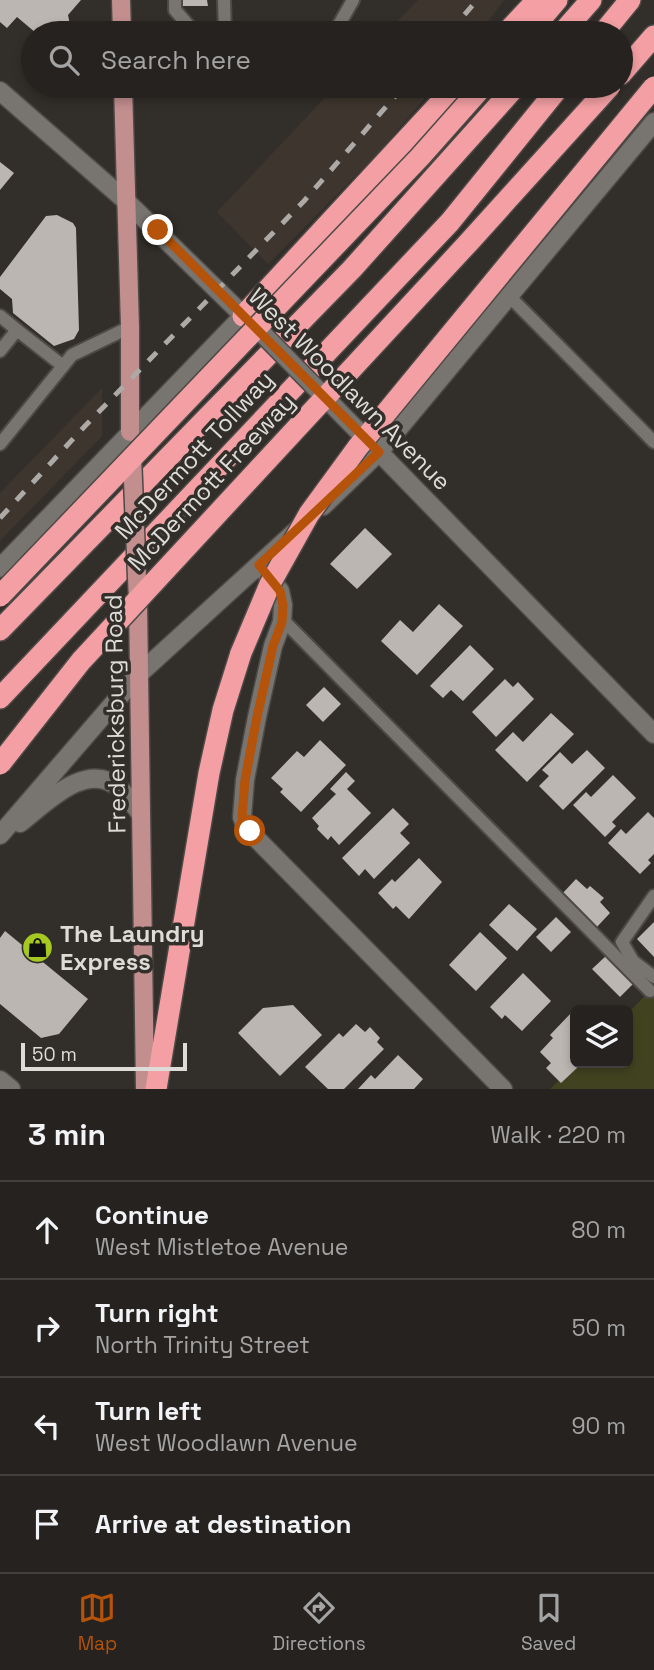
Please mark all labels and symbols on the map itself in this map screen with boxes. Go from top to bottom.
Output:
route end [142,214,173,245]
street label: West Woodlawn Avenue [242,281,458,497]
street label: McDermott Tollway [108,364,280,546]
street label: McDermott Freeway [121,387,301,577]
street label: Fredericksburg Road [97,594,133,834]
route start [234,815,265,846]
place label: The Laundry Express [60,918,205,977]
shop icon: The Laundry Express [20,930,54,964]
scale bar [21,1040,187,1072]

